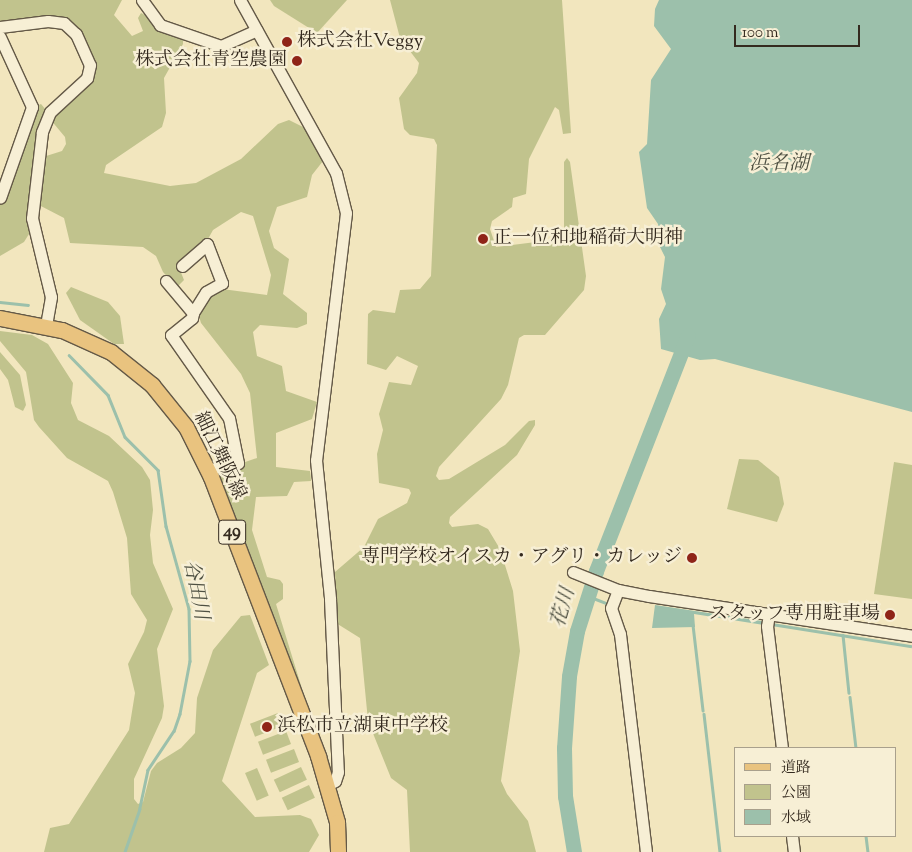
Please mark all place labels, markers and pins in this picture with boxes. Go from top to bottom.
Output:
place label: 株式会社Veggy [297,31,423,53]
marker: 株式会社Veggy [281,36,293,48]
place label: 株式会社青空農園 [135,50,287,72]
marker: 株式会社青空農園 [291,55,303,67]
place label: 正一位和地稲荷大明神 [493,228,683,250]
marker: 正一位和地稲荷大明神 [477,233,489,245]
place label: 専門学校オイスカ・アグリ・カレッジ [359,547,682,569]
marker: 専門学校オイスカ・アグリ・カレッジ [686,552,698,564]
place label: スタッフ専用駐車場 [709,604,880,626]
marker: スタッフ専用駐車場 [884,609,896,621]
place label: 浜松市立湖東中学校 [277,716,448,738]
marker: 浜松市立湖東中学校 [261,721,273,733]

